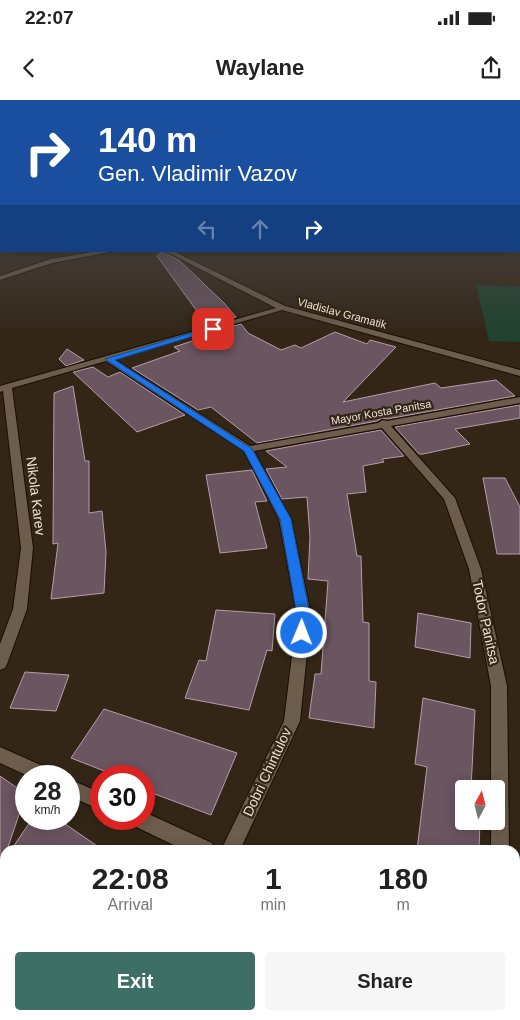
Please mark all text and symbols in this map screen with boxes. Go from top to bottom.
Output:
text: 22:07 [25,7,74,28]
icon: back [15,54,43,82]
icon: share [477,54,505,82]
text: Waylane [216,55,304,80]
icon: right [15,120,80,185]
text: 140 m [98,120,197,159]
text: Gen. Vladimir Vazov [98,161,297,186]
icon: left [193,215,221,243]
icon: ahead [246,215,274,243]
icon: right [299,215,327,243]
street label: Vladislav Gramatik [296,295,388,331]
pin [192,308,234,350]
icon: arrive [199,315,227,343]
street label: Mayor Kosta Panitsa [330,397,433,427]
street label: Nikola Karev [23,456,49,536]
street label: Todor Panitsa [469,578,503,666]
position arrow [275,606,327,658]
street label: Dobri Chintulov [240,725,294,819]
speed limit sign: 30 [90,765,155,830]
text: 28 [34,777,61,805]
north arrow [455,780,505,830]
map controls [455,780,505,830]
text: km/h [34,803,61,817]
text: 22:08 [92,862,169,895]
text: 1 [265,862,282,895]
text: 180 [378,862,428,895]
text: Arrival [108,896,153,913]
text: min [260,896,286,913]
text: m [396,896,410,913]
button: Exit [15,952,255,1010]
button: Share [265,952,505,1010]

